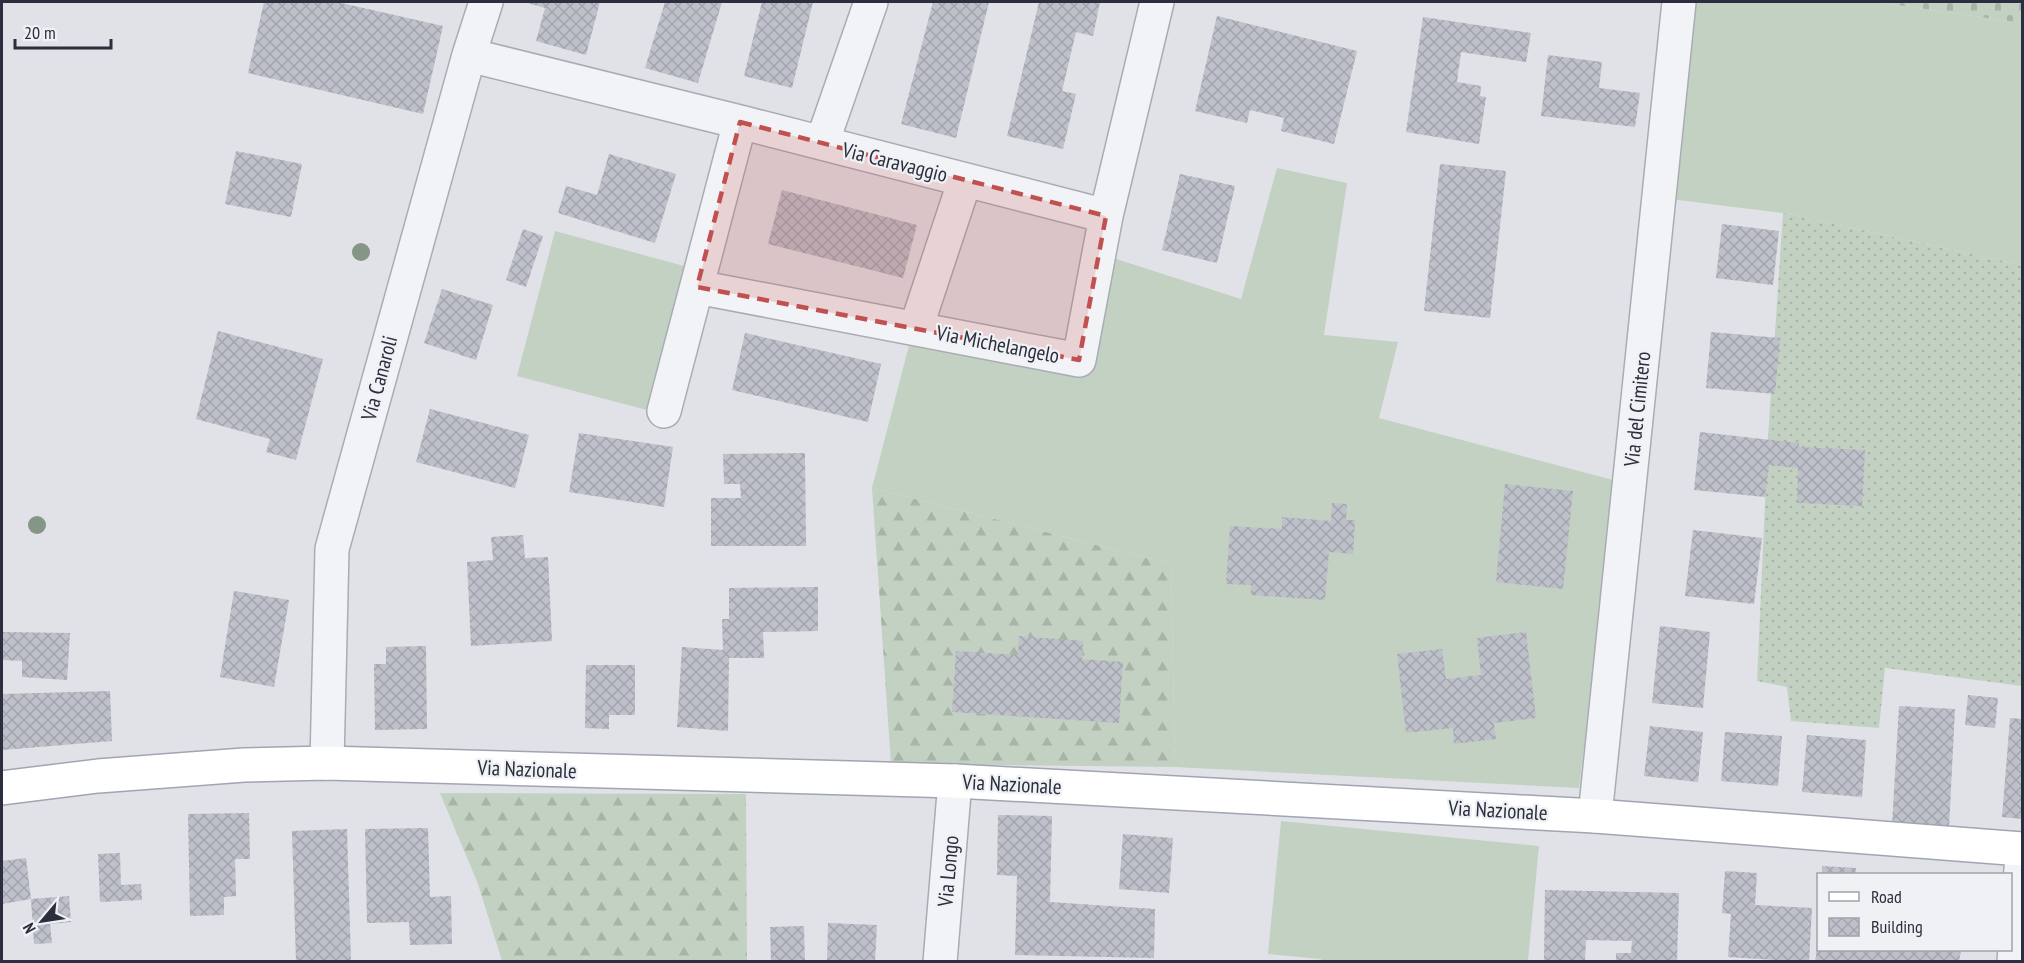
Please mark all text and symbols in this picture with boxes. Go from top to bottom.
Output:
scale bar [15,12,111,50]
text: 20 m [24,21,56,44]
street label: Via Caravaggio [839,136,950,188]
street label: Via Michelangelo [933,319,1062,369]
street label: Via Canaroli [354,333,403,424]
street label: Via del Cimitero [1617,350,1656,469]
street label: Via Nazionale [476,754,577,784]
street label: Via Nazionale [961,768,1062,800]
street label: Via Nazionale [1447,794,1548,826]
street label: Via Longo [931,834,965,909]
legend [1817,873,2012,951]
text: Road [1871,885,1902,908]
north arrow [12,891,72,951]
text: Building [1871,915,1923,938]
text: N [18,920,40,937]

